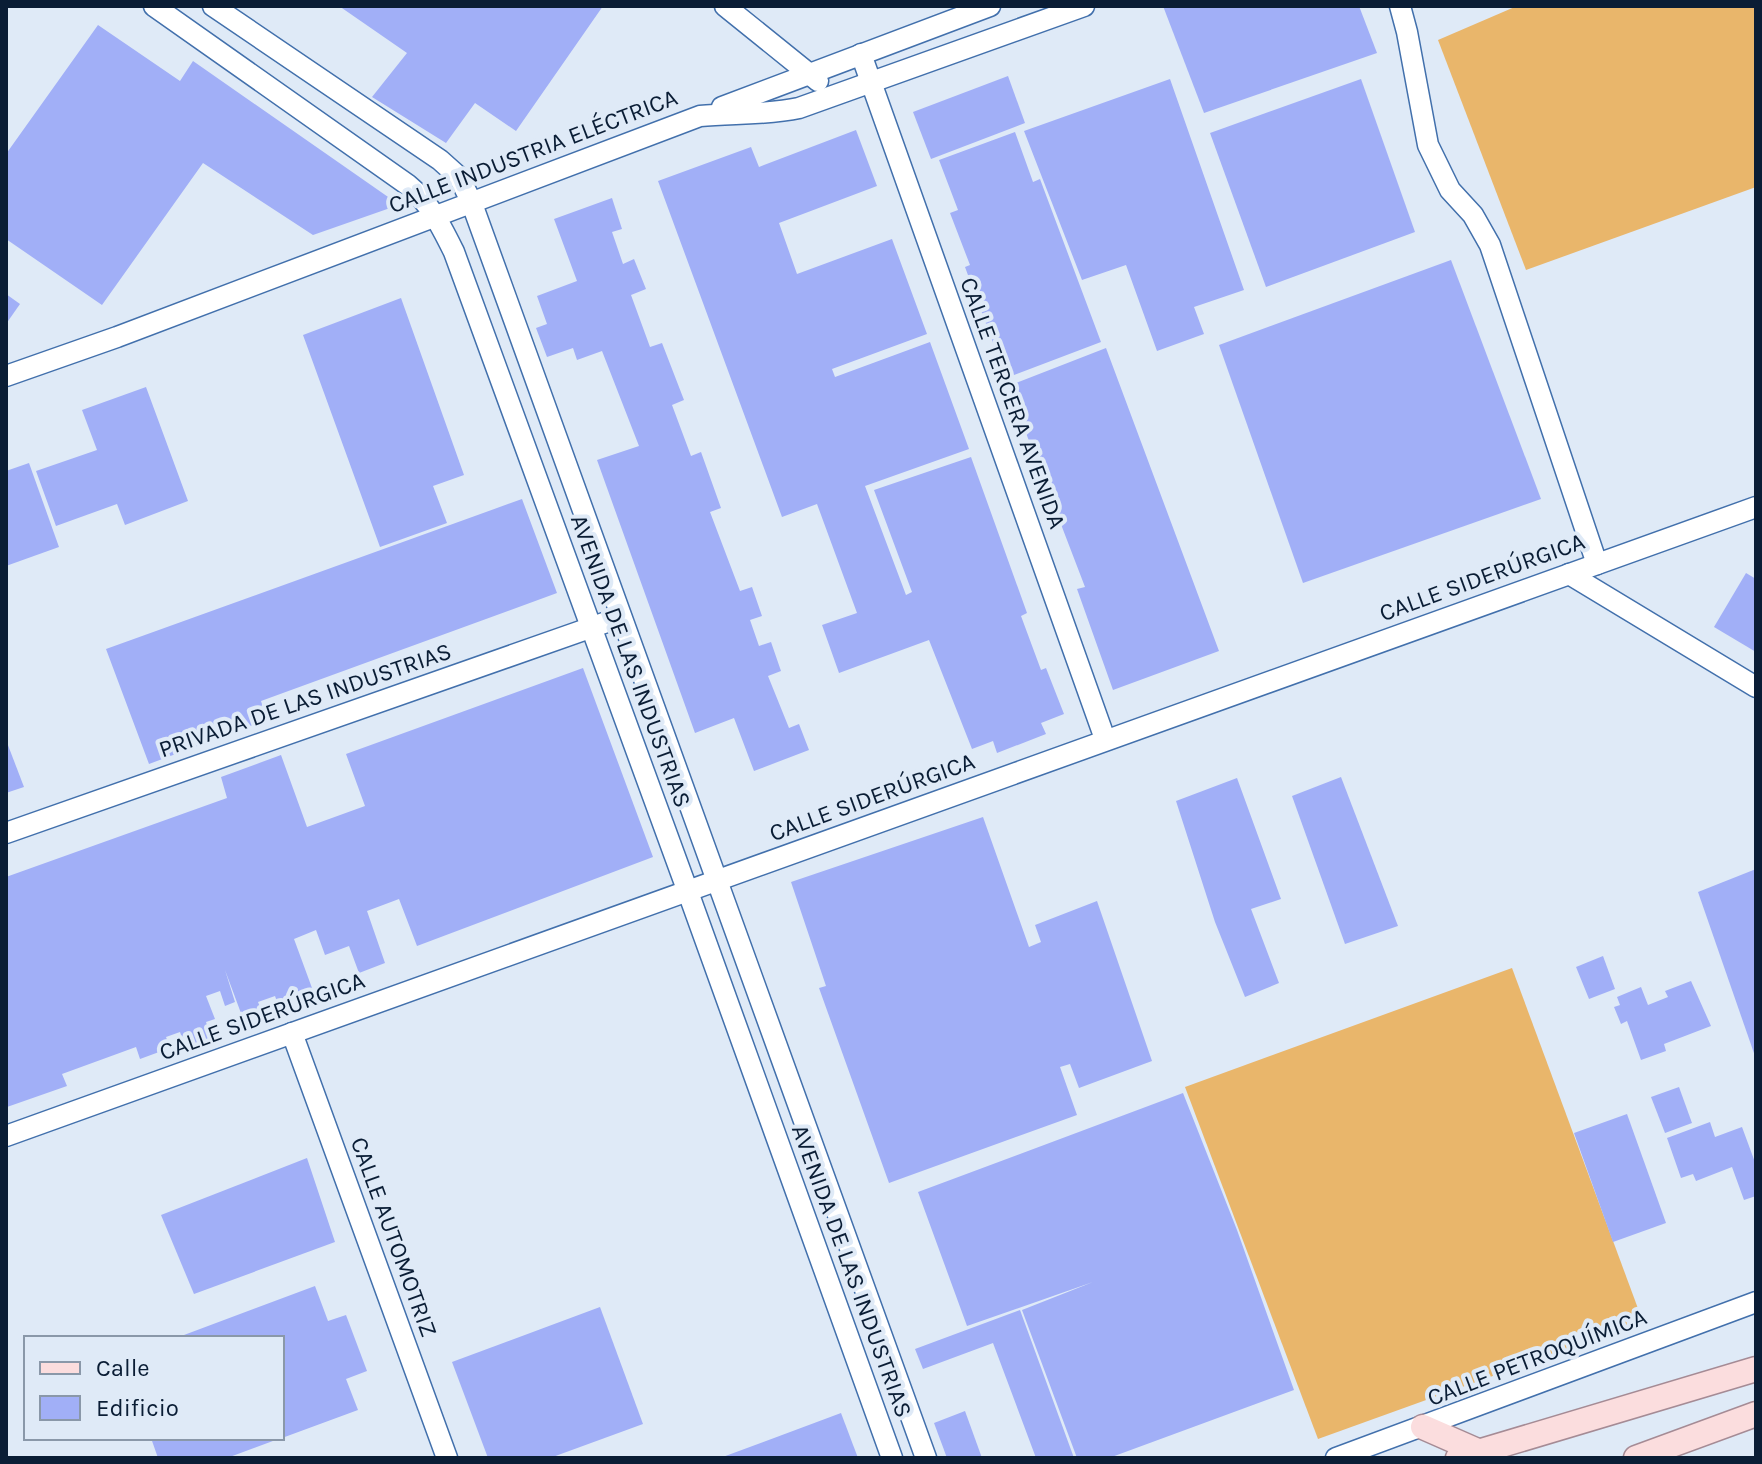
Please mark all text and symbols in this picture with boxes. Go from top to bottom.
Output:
street label: CALLE INDUSTRIA ELÉCTRICA [384,82,682,219]
street label: CALLE TERCERA AVENIDA [954,273,1072,533]
street label: AVENIDA DE LAS INDUSTRIAS [565,511,697,811]
street label: CALLE SIDERÚRGICA [1375,526,1589,627]
street label: PRIVADA DE LAS INDUSTRIAS [155,637,455,763]
street label: CALLE SIDERÚRGICA [765,746,979,847]
street label: CALLE SIDERÚRGICA [155,965,369,1066]
street label: AVENIDA DE LAS INDUSTRIAS [786,1121,918,1421]
street label: CALLE AUTOMOTRIZ [345,1133,443,1341]
street label: CALLE PETROQUÍMICA [1423,1301,1651,1412]
legend [24,1336,284,1440]
text: Calle [96,1354,150,1382]
text: Edificio [96,1394,179,1422]

